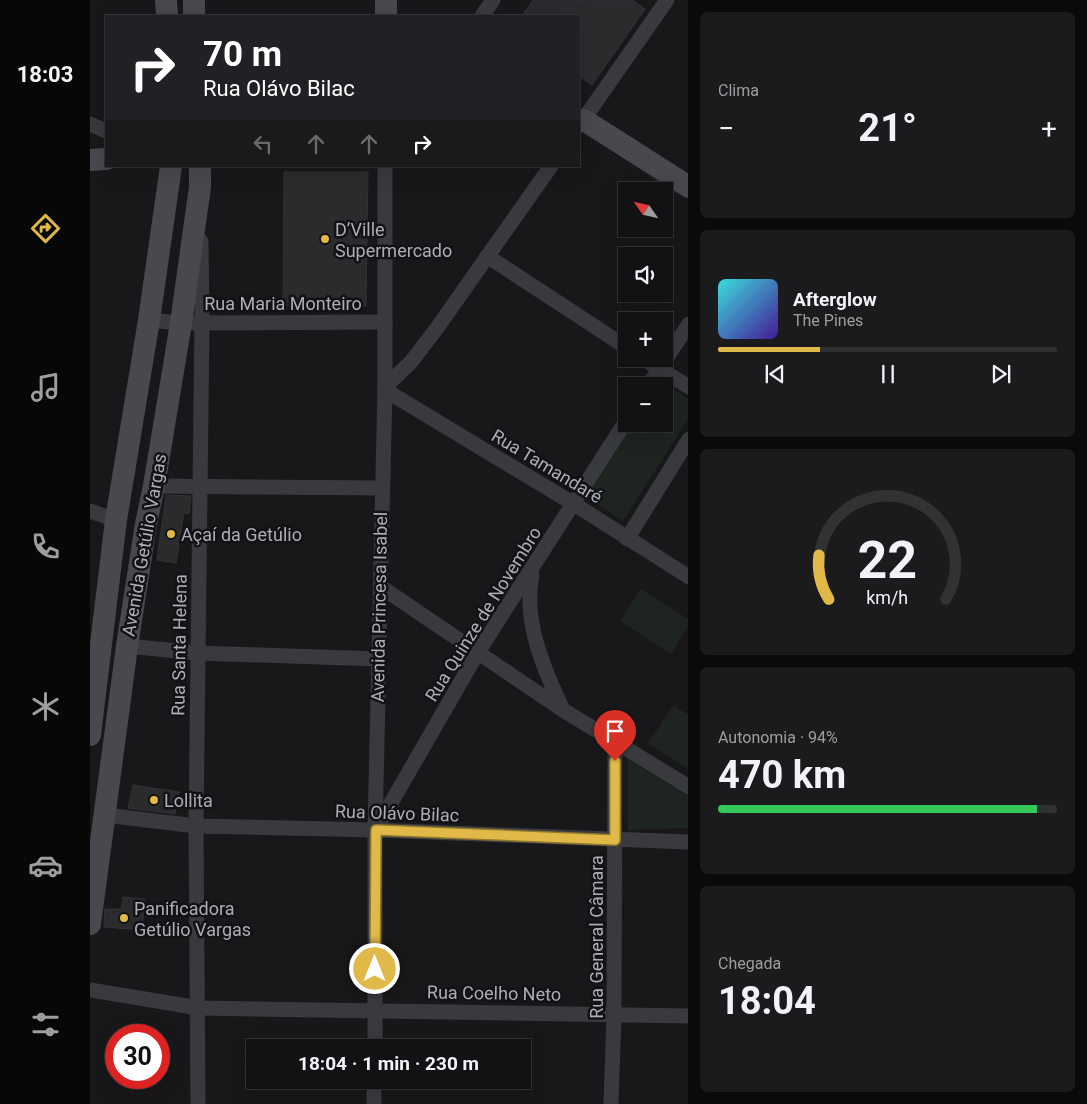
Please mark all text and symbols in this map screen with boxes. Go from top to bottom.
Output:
text: 70 m [203,34,282,75]
icon: right [120,35,185,100]
text: 18:03 [17,62,73,87]
text: Rua Olávo Bilac [203,76,355,101]
text: Clima [718,81,759,100]
text: 21° [858,106,917,150]
text: − [718,112,734,145]
text: + [1041,112,1057,145]
icon: left [249,130,277,158]
icon: ahead [302,130,330,158]
icon: ahead [355,130,383,158]
icon: right [408,130,436,158]
north arrow [618,182,672,238]
map controls [618,182,673,432]
icon: directions [28,211,63,246]
place label: D’Ville Supermercado [335,219,452,261]
marker: D’Ville Supermercado [319,233,331,245]
button: sound [618,247,673,302]
text: Afterglow [793,288,877,311]
street label: Rua Maria Monteiro [204,293,362,314]
text: The Pines [793,311,863,330]
button: + [618,312,673,367]
icon: previous [761,360,789,388]
icon: pause [874,360,902,388]
icon: next [987,360,1015,388]
icon: music [28,370,63,405]
button: − [618,377,673,432]
street label: Rua Tamandaré [488,425,606,507]
street label: Avenida Getúlio Vargas [118,452,170,638]
street label: Avenida Princesa Isabel [367,512,391,702]
street label: Rua Quinze de Novembro [421,523,545,705]
place label: Açaí da Getúlio [181,524,302,545]
marker: Açaí da Getúlio [165,528,177,540]
icon: phone [28,529,63,564]
text: 22 [858,530,917,591]
street label: Rua Santa Helena [167,574,191,716]
text: km/h [867,587,908,608]
icon: climate [28,689,63,724]
pin [594,710,636,761]
icon: arrive [601,717,629,745]
text: Autonomia · 94% [718,728,838,747]
text: 470 km [718,753,846,797]
place label: Lollita [164,790,213,811]
marker: Lollita [148,794,160,806]
street label: Rua Olávo Bilac [335,800,459,826]
icon: car [28,848,63,883]
street label: Rua General Câmara [586,855,607,1019]
place label: Panificadora Getúlio Vargas [134,898,251,940]
marker: Panificadora Getúlio Vargas [118,912,130,924]
position arrow [348,942,400,994]
text: Chegada [718,954,781,973]
text: 18:04 [718,979,816,1023]
street label: Rua Coelho Neto [427,981,561,1005]
icon: filters [28,1007,63,1042]
speed limit sign: 30 [105,1024,170,1089]
text: 18:04 · 1 min · 230 m [298,1052,479,1075]

